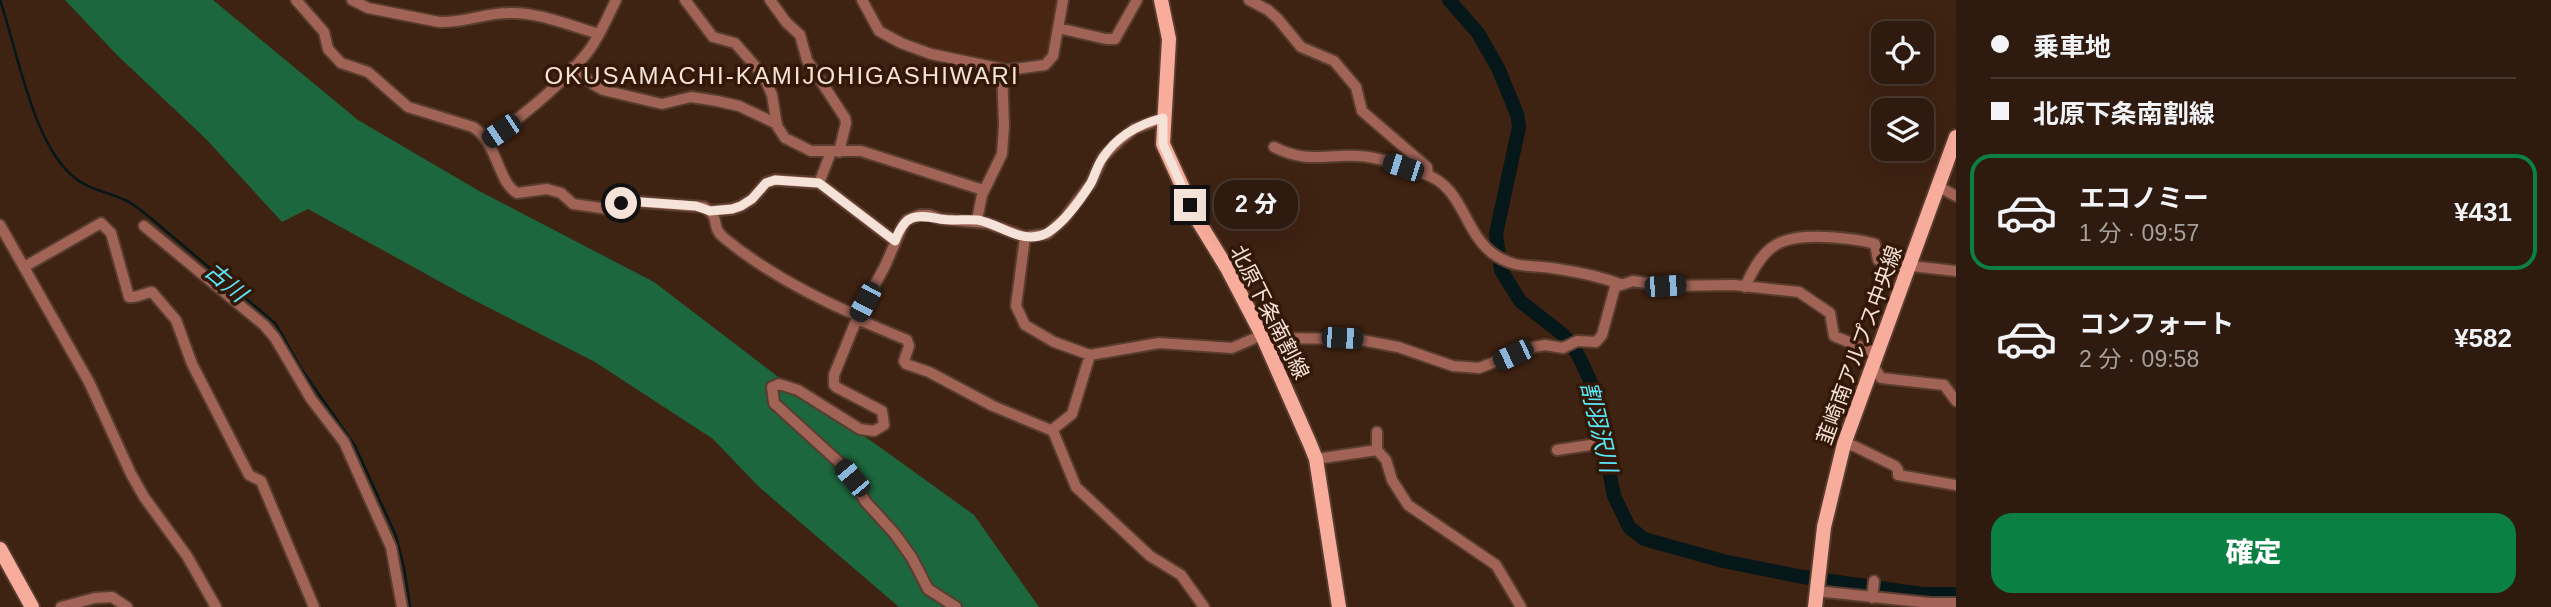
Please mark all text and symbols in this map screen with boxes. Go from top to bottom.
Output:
map controls [1871,21,1934,161]
button: locate [1871,21,1934,84]
text: 乗車地 [2033,32,2111,62]
district label: OKUSAMACHI-KAMIJOHIGASHIWARI [544,62,1020,89]
button: layers [1871,98,1934,161]
text: 北原下条南割線 [2033,99,2215,129]
car [478,111,525,151]
car [1380,151,1427,183]
callout: 2 分 [1214,180,1298,230]
icon: car [1995,181,2058,244]
text: エコノミー [2079,183,2209,213]
route start [605,187,637,219]
route end [1174,189,1206,221]
text: 2 分 [1235,191,1277,217]
text: ¥431 [2454,197,2512,227]
text: 1 分 · 09:57 [2079,220,2199,246]
street label: 北原下条南割線 [1226,241,1314,383]
street label: 韮崎南アルプス中央線 [1812,242,1906,448]
water label: 古川 [200,257,254,309]
car [1644,274,1687,298]
car [846,279,885,325]
icon: car [1995,307,2058,370]
text: コンフォート [2079,309,2234,339]
text: ¥582 [2454,323,2512,353]
car [1321,326,1364,350]
car [1490,337,1537,373]
text: 2 分 · 09:58 [2079,346,2199,372]
water label: 割羽沢川 [1576,379,1623,478]
car [831,455,874,501]
button: 確定 [1991,513,2516,593]

